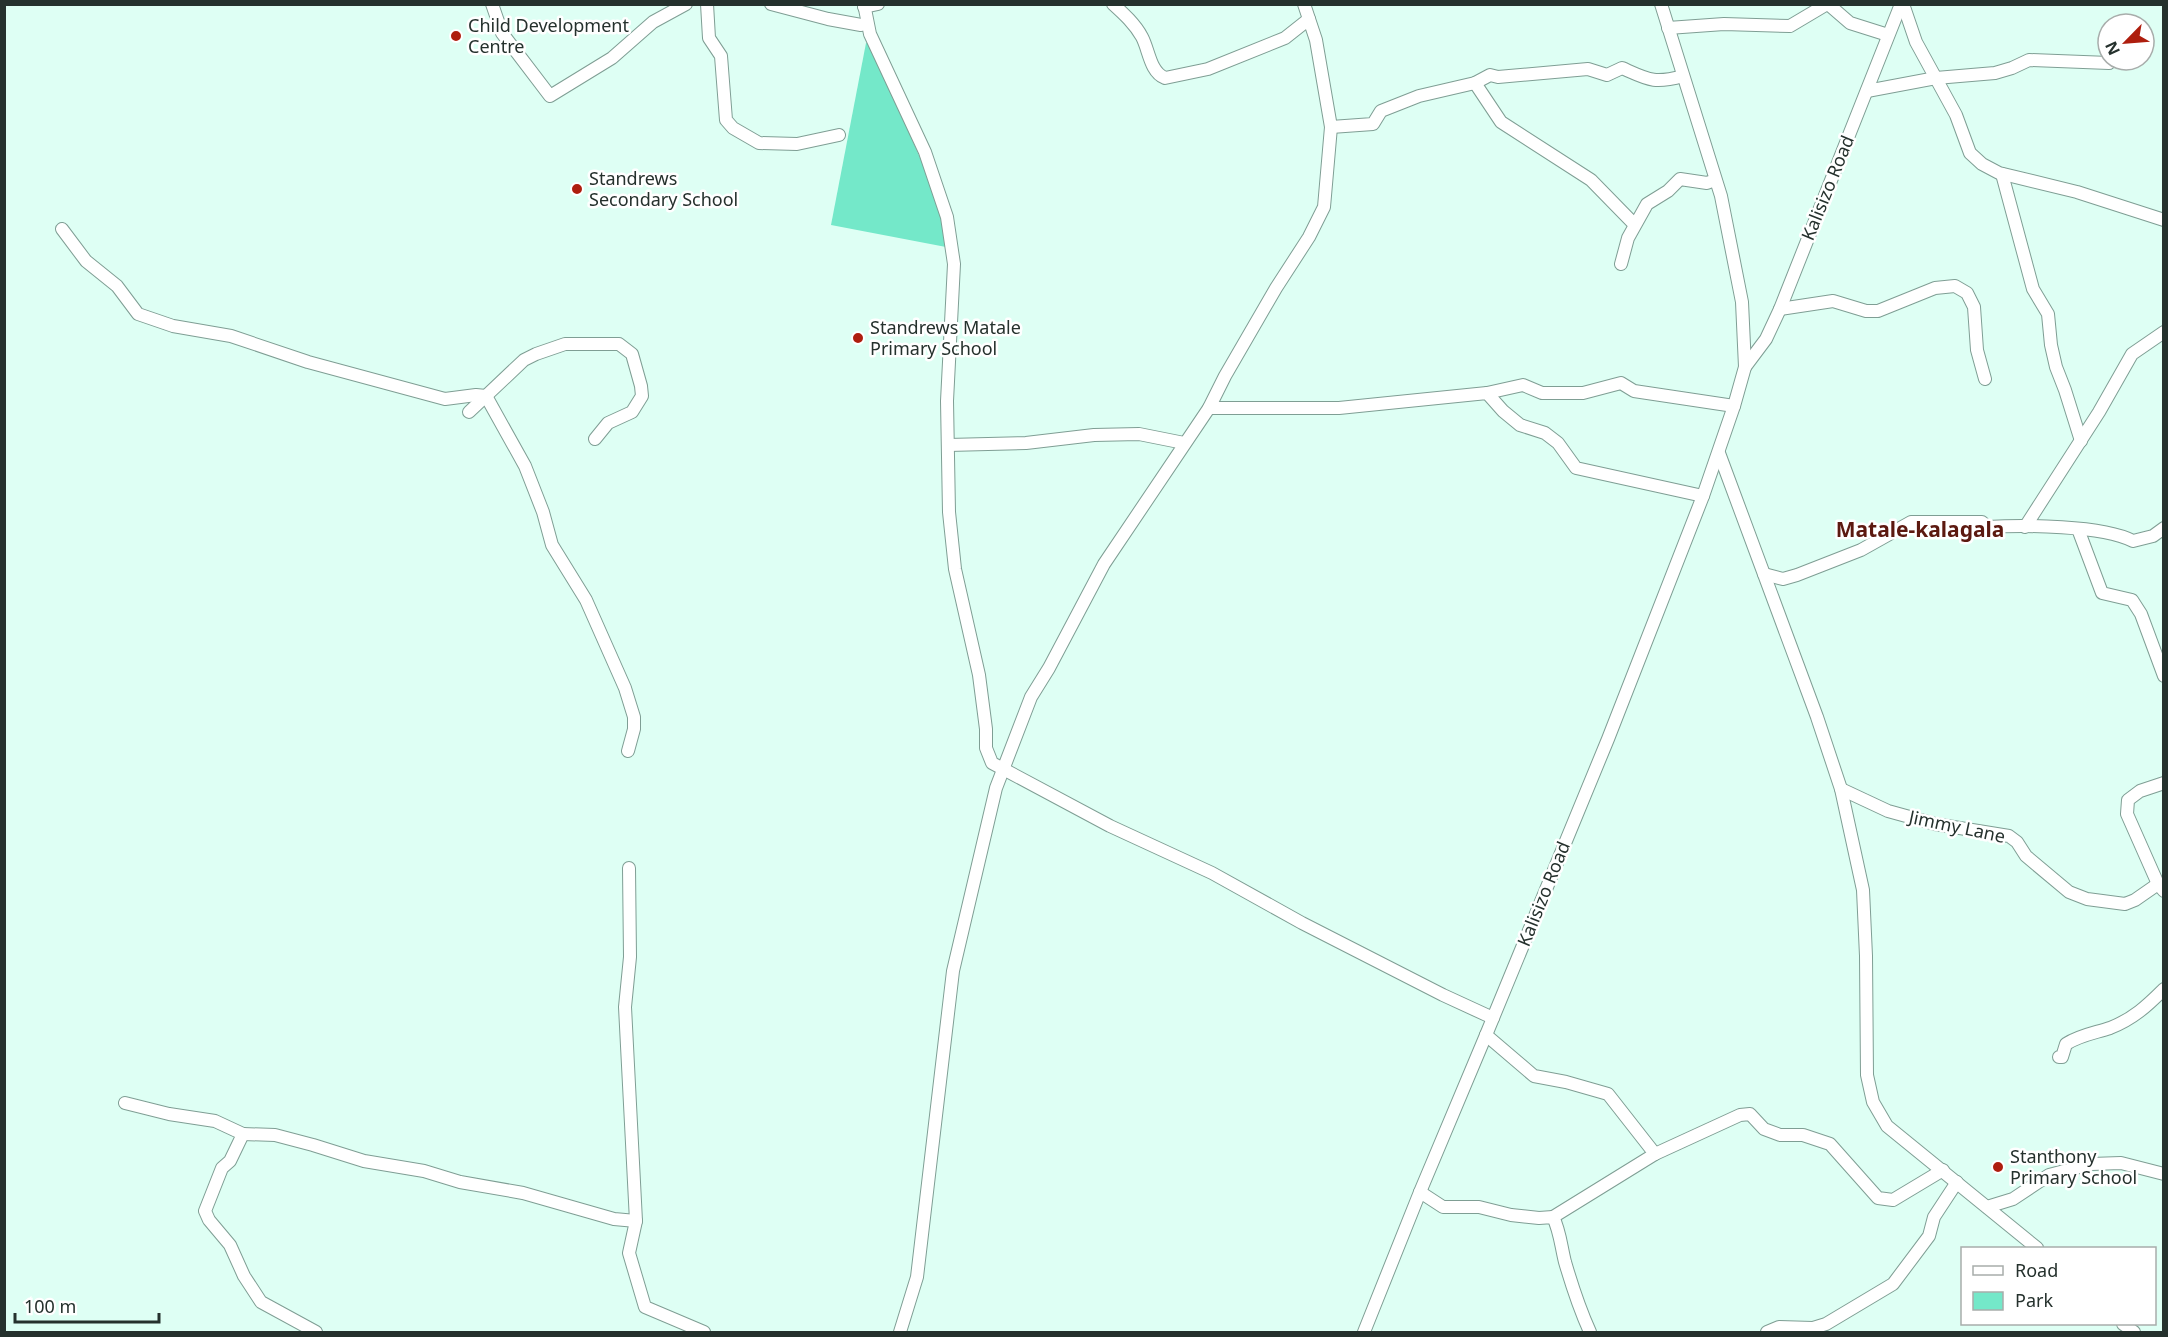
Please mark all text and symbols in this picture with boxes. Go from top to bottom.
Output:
north arrow [2096,12,2156,72]
place label: Child Development Centre [468,13,629,58]
marker: Child Development Centre [449,29,463,43]
text: N [2100,38,2125,59]
street label: Kalisizo Road [1795,132,1859,244]
place label: Standrews Secondary School [589,166,738,211]
marker: Standrews Secondary School [570,182,584,196]
place label: Standrews Matale Primary School [870,315,1021,360]
marker: Standrews Matale Primary School [851,331,865,345]
district label: Matale-kalagala [1836,515,2004,543]
street label: Jimmy Lane [1905,804,2008,848]
street label: Kalisizo Road [1511,838,1575,950]
place label: Stanthony Primary School [2010,1144,2137,1189]
marker: Stanthony Primary School [1991,1160,2005,1174]
legend [1961,1247,2156,1325]
text: Road [2015,1258,2058,1282]
scale bar [15,1286,159,1324]
text: Park [2015,1288,2053,1312]
text: 100 m [24,1294,76,1318]

